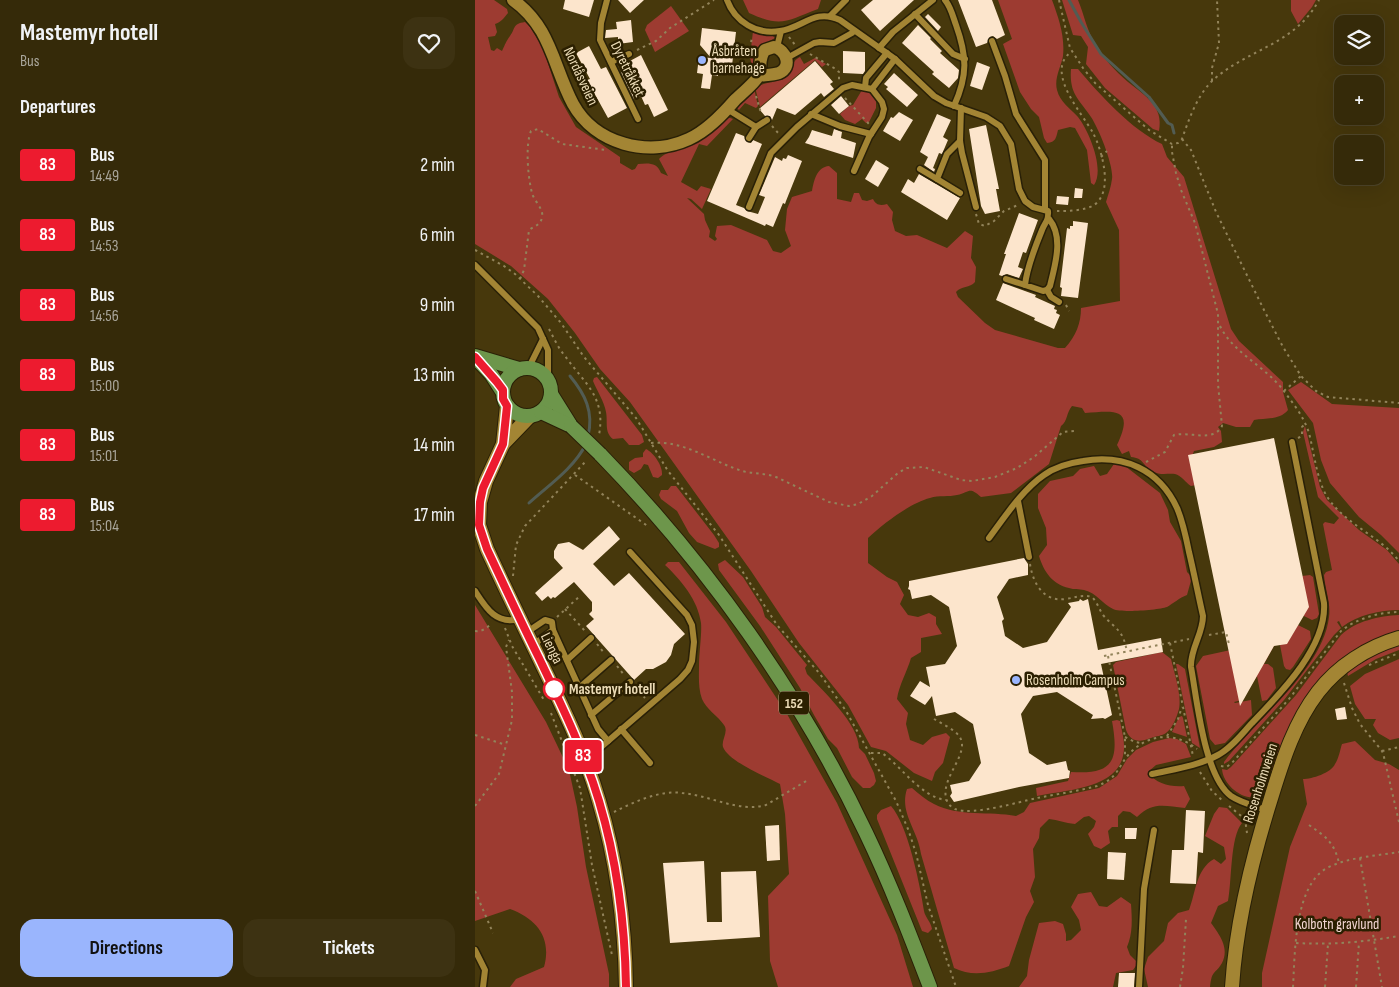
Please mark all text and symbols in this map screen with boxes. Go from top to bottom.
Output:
map controls [1334,15,1384,185]
button: layers [1334,15,1384,65]
button: heart [403,17,455,69]
text: Mastemyr hotell [20,18,158,47]
street label: Dyretråkket [606,38,649,100]
place label: Åsbråten barnehage [711,42,765,78]
street label: Nordåsveien [559,44,602,108]
text: Bus [20,52,40,71]
marker: Åsbråten barnehage [696,54,708,66]
button: + [1334,75,1384,125]
text: Departures [20,96,96,119]
button: − [1334,135,1384,185]
text: Bus [90,144,115,167]
text: 83 [39,154,56,175]
text: 2 min [420,154,455,177]
text: 14:49 [90,167,119,186]
text: Bus [90,214,115,237]
text: 83 [39,224,56,245]
text: 6 min [420,224,455,247]
text: 14:53 [90,237,118,256]
text: Bus [90,284,115,307]
text: 83 [39,294,56,315]
text: 9 min [420,294,455,317]
text: 14:56 [90,307,119,326]
text: Bus [90,354,115,377]
text: 83 [39,364,56,385]
text: 13 min [414,364,455,387]
text: 15:00 [90,377,119,396]
text: Bus [90,424,115,447]
text: 83 [39,434,56,455]
text: 14 min [414,434,455,457]
text: 15:01 [90,447,118,466]
text: Bus [90,494,115,517]
text: 83 [39,504,56,525]
text: 17 min [414,504,455,527]
text: 15:04 [90,517,119,536]
street label: Lienga [536,630,567,667]
place label: Rosenholm Campus [1026,671,1125,690]
marker: Rosenholm Campus [1010,674,1022,686]
marker: Mastemyr hotell [543,678,565,700]
place label: Mastemyr hotell [569,680,655,699]
road number: 152 [779,691,809,714]
line badge: 83 [561,740,605,772]
street label: Rosenholmveien [1239,741,1282,825]
text: 83 [575,745,591,766]
park label: Kolbotn gravlund [1295,915,1379,934]
button: Directions [20,919,233,977]
button: Tickets [243,919,455,977]

